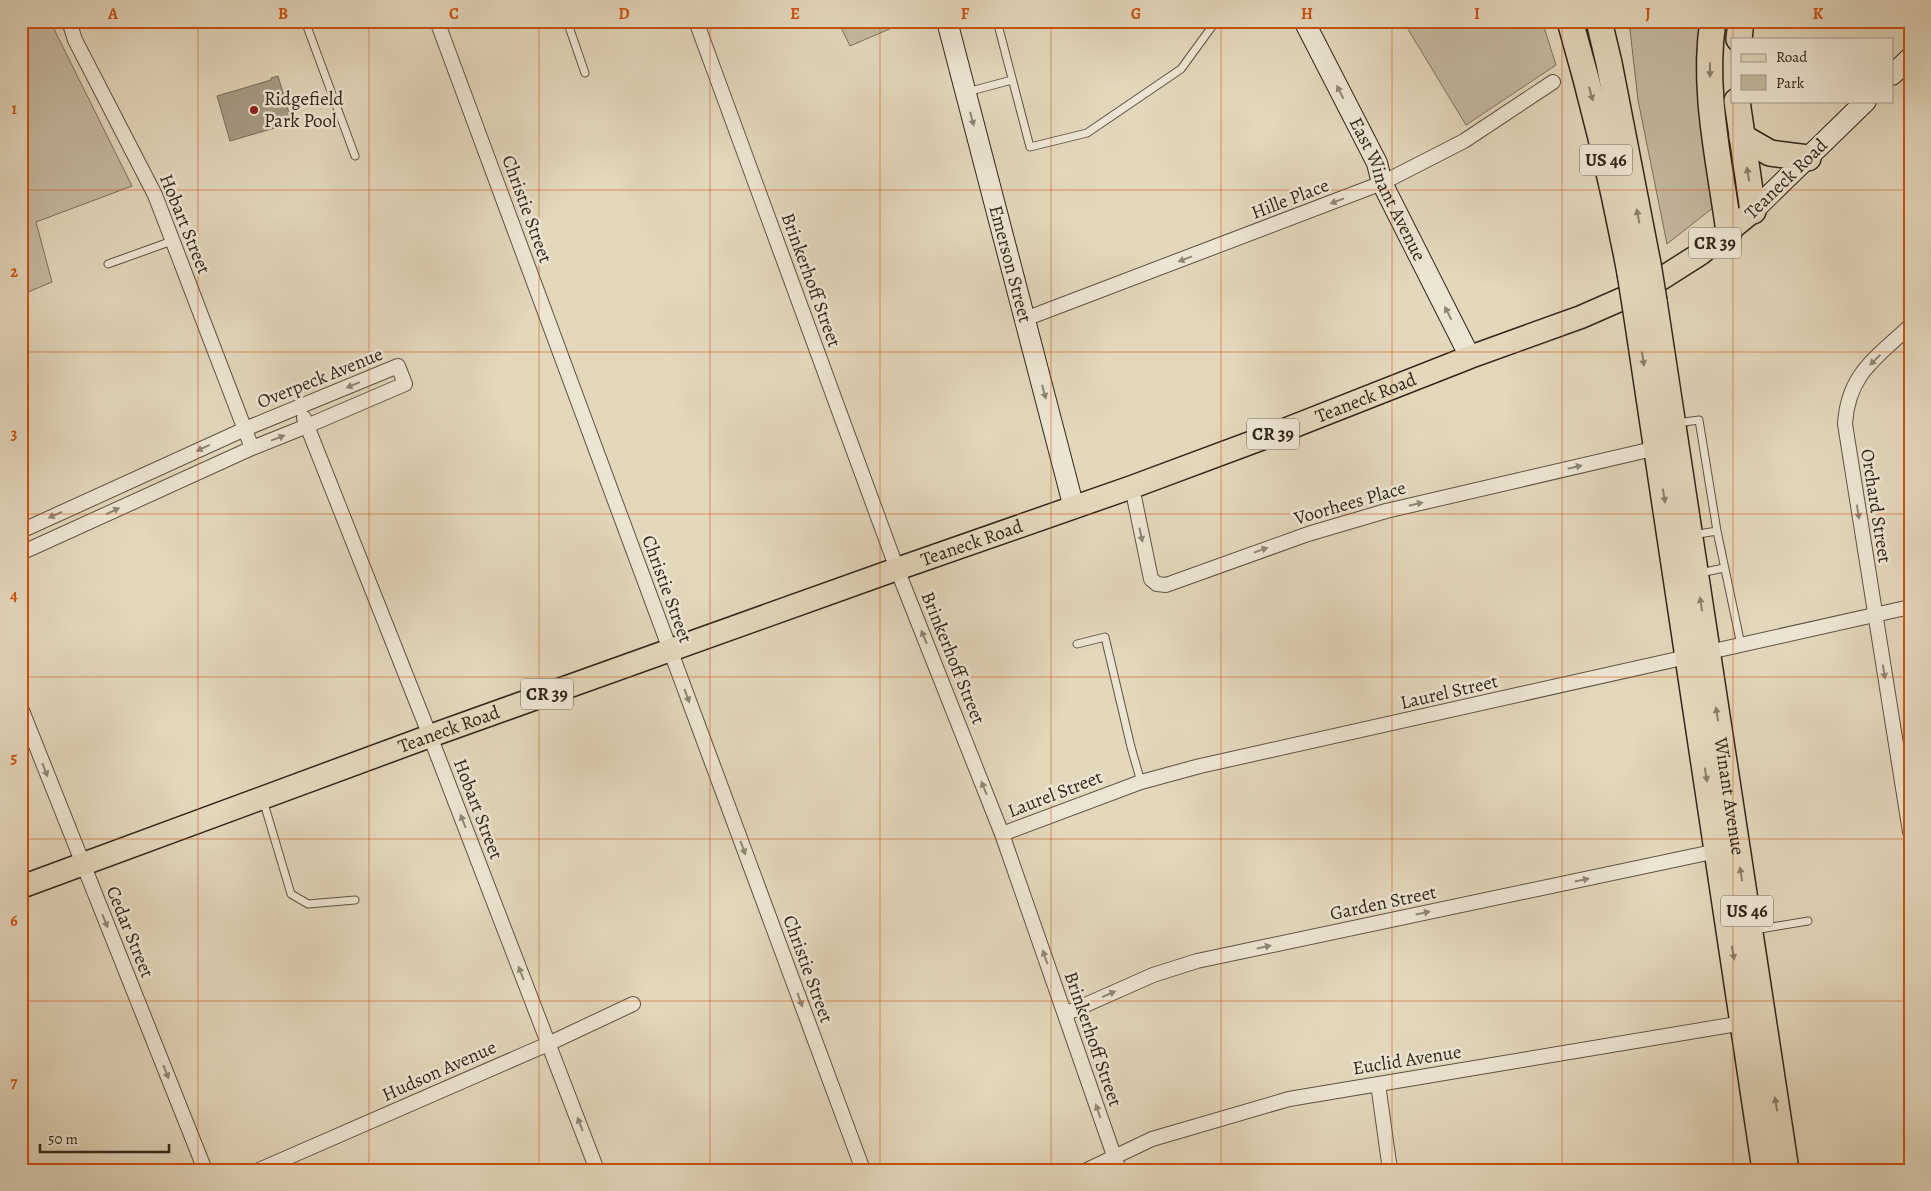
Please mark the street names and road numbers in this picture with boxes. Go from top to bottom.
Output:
street label: East Winant Avenue [1343,113,1432,265]
street label: Teaneck Road [1739,132,1834,225]
road number: US 46 [1580,144,1632,176]
street label: Christie Street [495,151,559,267]
street label: Hobart Street [153,170,217,278]
street label: Hille Place [1247,172,1333,226]
street label: Emerson Street [983,202,1038,325]
street label: Brinkerhoff Street [775,209,847,351]
road number: CR 39 [1689,228,1741,258]
street label: Overpeck Avenue [253,341,387,415]
street label: Teaneck Road [1311,366,1421,430]
road number: CR 39 [1247,418,1299,449]
street label: Orchard Street [1854,447,1898,565]
street label: Voorhees Place [1290,475,1409,532]
street label: Teaneck Road [917,513,1027,573]
street label: Christie Street [635,531,699,647]
street label: Brinkerhoff Street [915,588,991,728]
street label: Laurel Street [1398,668,1500,716]
road number: CR 39 [521,679,573,710]
street label: Teaneck Road [394,699,504,760]
street label: Winant Avenue [1707,735,1751,857]
street label: Hobart Street [447,755,509,863]
street label: Laurel Street [1004,764,1106,824]
street label: Garden Street [1327,879,1439,927]
street label: Cedar Street [100,882,160,982]
road number: US 46 [1721,896,1773,926]
street label: Christie Street [776,911,840,1027]
street label: Brinkerhoff Street [1058,968,1128,1110]
street label: Hudson Avenue [378,1034,500,1108]
street label: Euclid Avenue [1351,1039,1463,1081]

